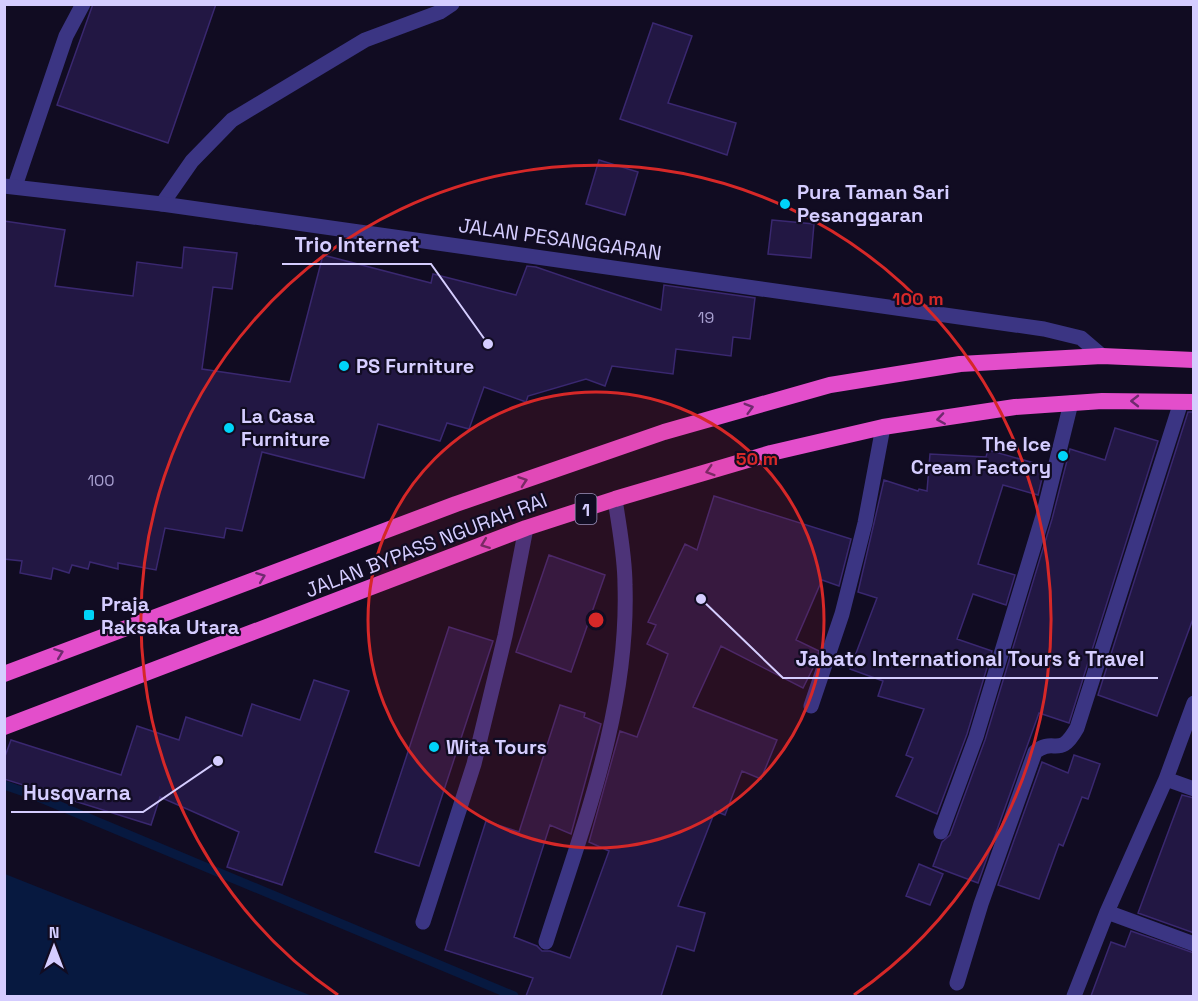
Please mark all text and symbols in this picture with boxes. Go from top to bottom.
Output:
place label: Pura Taman Sari Pesanggaran [797,179,950,228]
marker: Pura Taman Sari Pesanggaran [778,197,792,211]
street label: JALAN PESANGGARAN [457,212,663,266]
callout: Trio Internet [282,225,431,264]
text: Trio Internet [294,231,420,258]
text: 100 m [892,287,944,310]
house number: 19 [698,307,714,328]
place label: PS Furniture [356,353,474,379]
marker: PS Furniture [337,359,351,373]
one-way arrow [1131,395,1140,407]
place label: La Casa Furniture [241,403,330,452]
one-way arrow [743,403,754,415]
one-way arrow [936,412,946,424]
marker: La Casa Furniture [222,421,236,435]
place label: The Ice Cream Factory [911,431,1051,480]
text: 50 m [736,447,778,470]
marker: The Ice Cream Factory [1056,449,1070,463]
one-way arrow [705,464,716,476]
house number: 100 [87,470,115,491]
one-way arrow [517,475,528,488]
street label: JALAN BYPASS NGURAH RAI [301,487,551,603]
road number: 1 [576,494,596,524]
one-way arrow [480,537,491,549]
one-way arrow [255,572,266,584]
place label: Praja Raksaka Utara [101,591,240,640]
marker: Praja Raksaka Utara [82,608,96,622]
centre of rings [586,610,606,630]
callout: Jabato International Tours & Travel [783,639,1158,678]
text: Jabato International Tours & Travel [795,645,1145,672]
one-way arrow [53,648,64,660]
place label: Wita Tours [446,734,547,760]
marker: Wita Tours [427,740,441,754]
callout: Husqvarna [11,773,143,812]
text: Husqvarna [23,779,131,806]
north arrow [24,917,84,977]
text: N [49,922,59,943]

